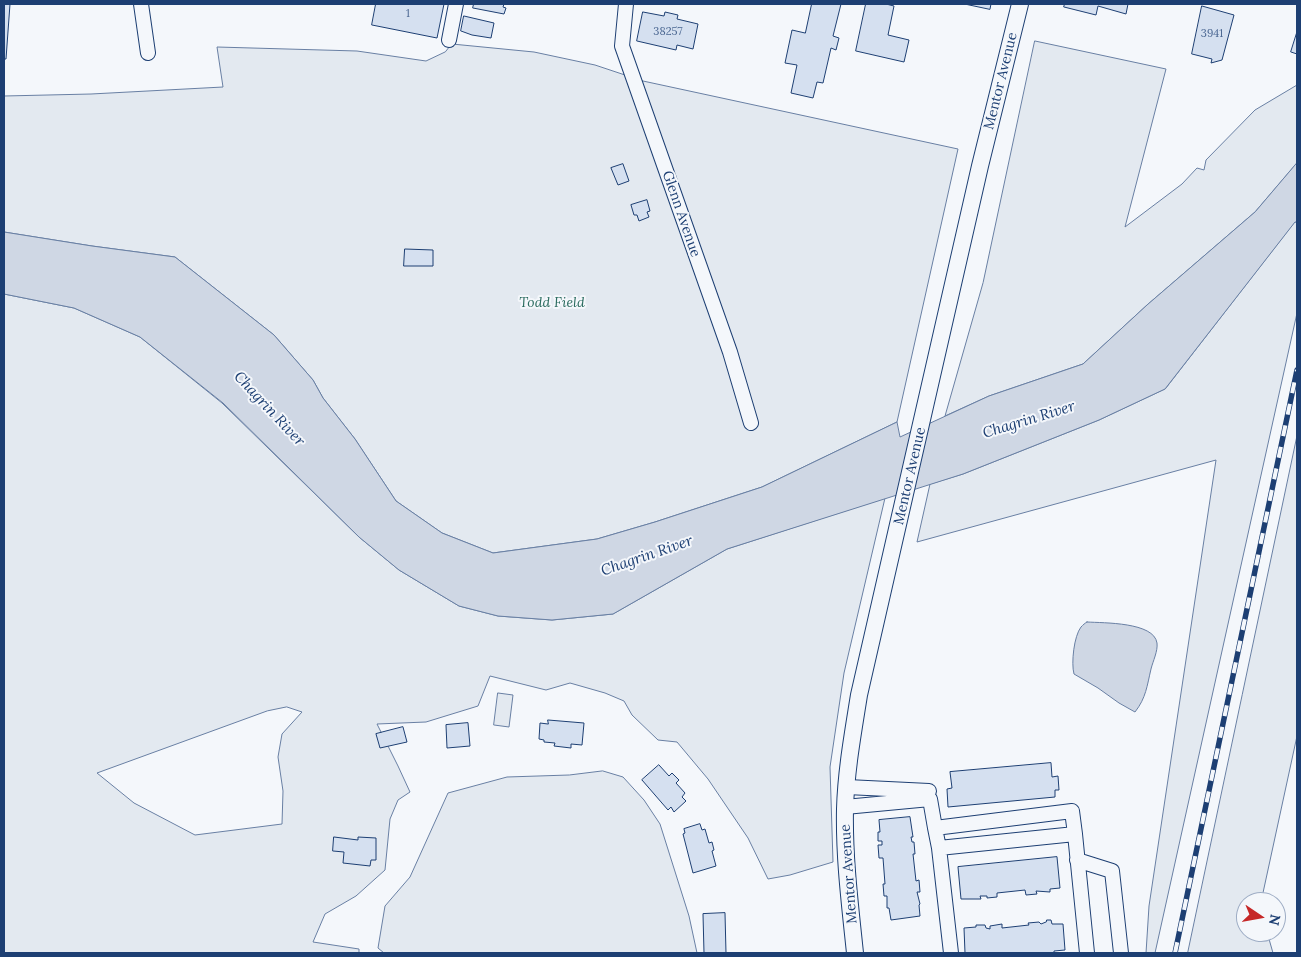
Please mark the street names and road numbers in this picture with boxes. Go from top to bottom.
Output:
street label: Mentor Avenue [981,31,1021,131]
street label: Glenn Avenue [658,169,704,259]
street label: Mentor Avenue [891,426,929,526]
street label: Mentor Avenue [837,824,861,924]

